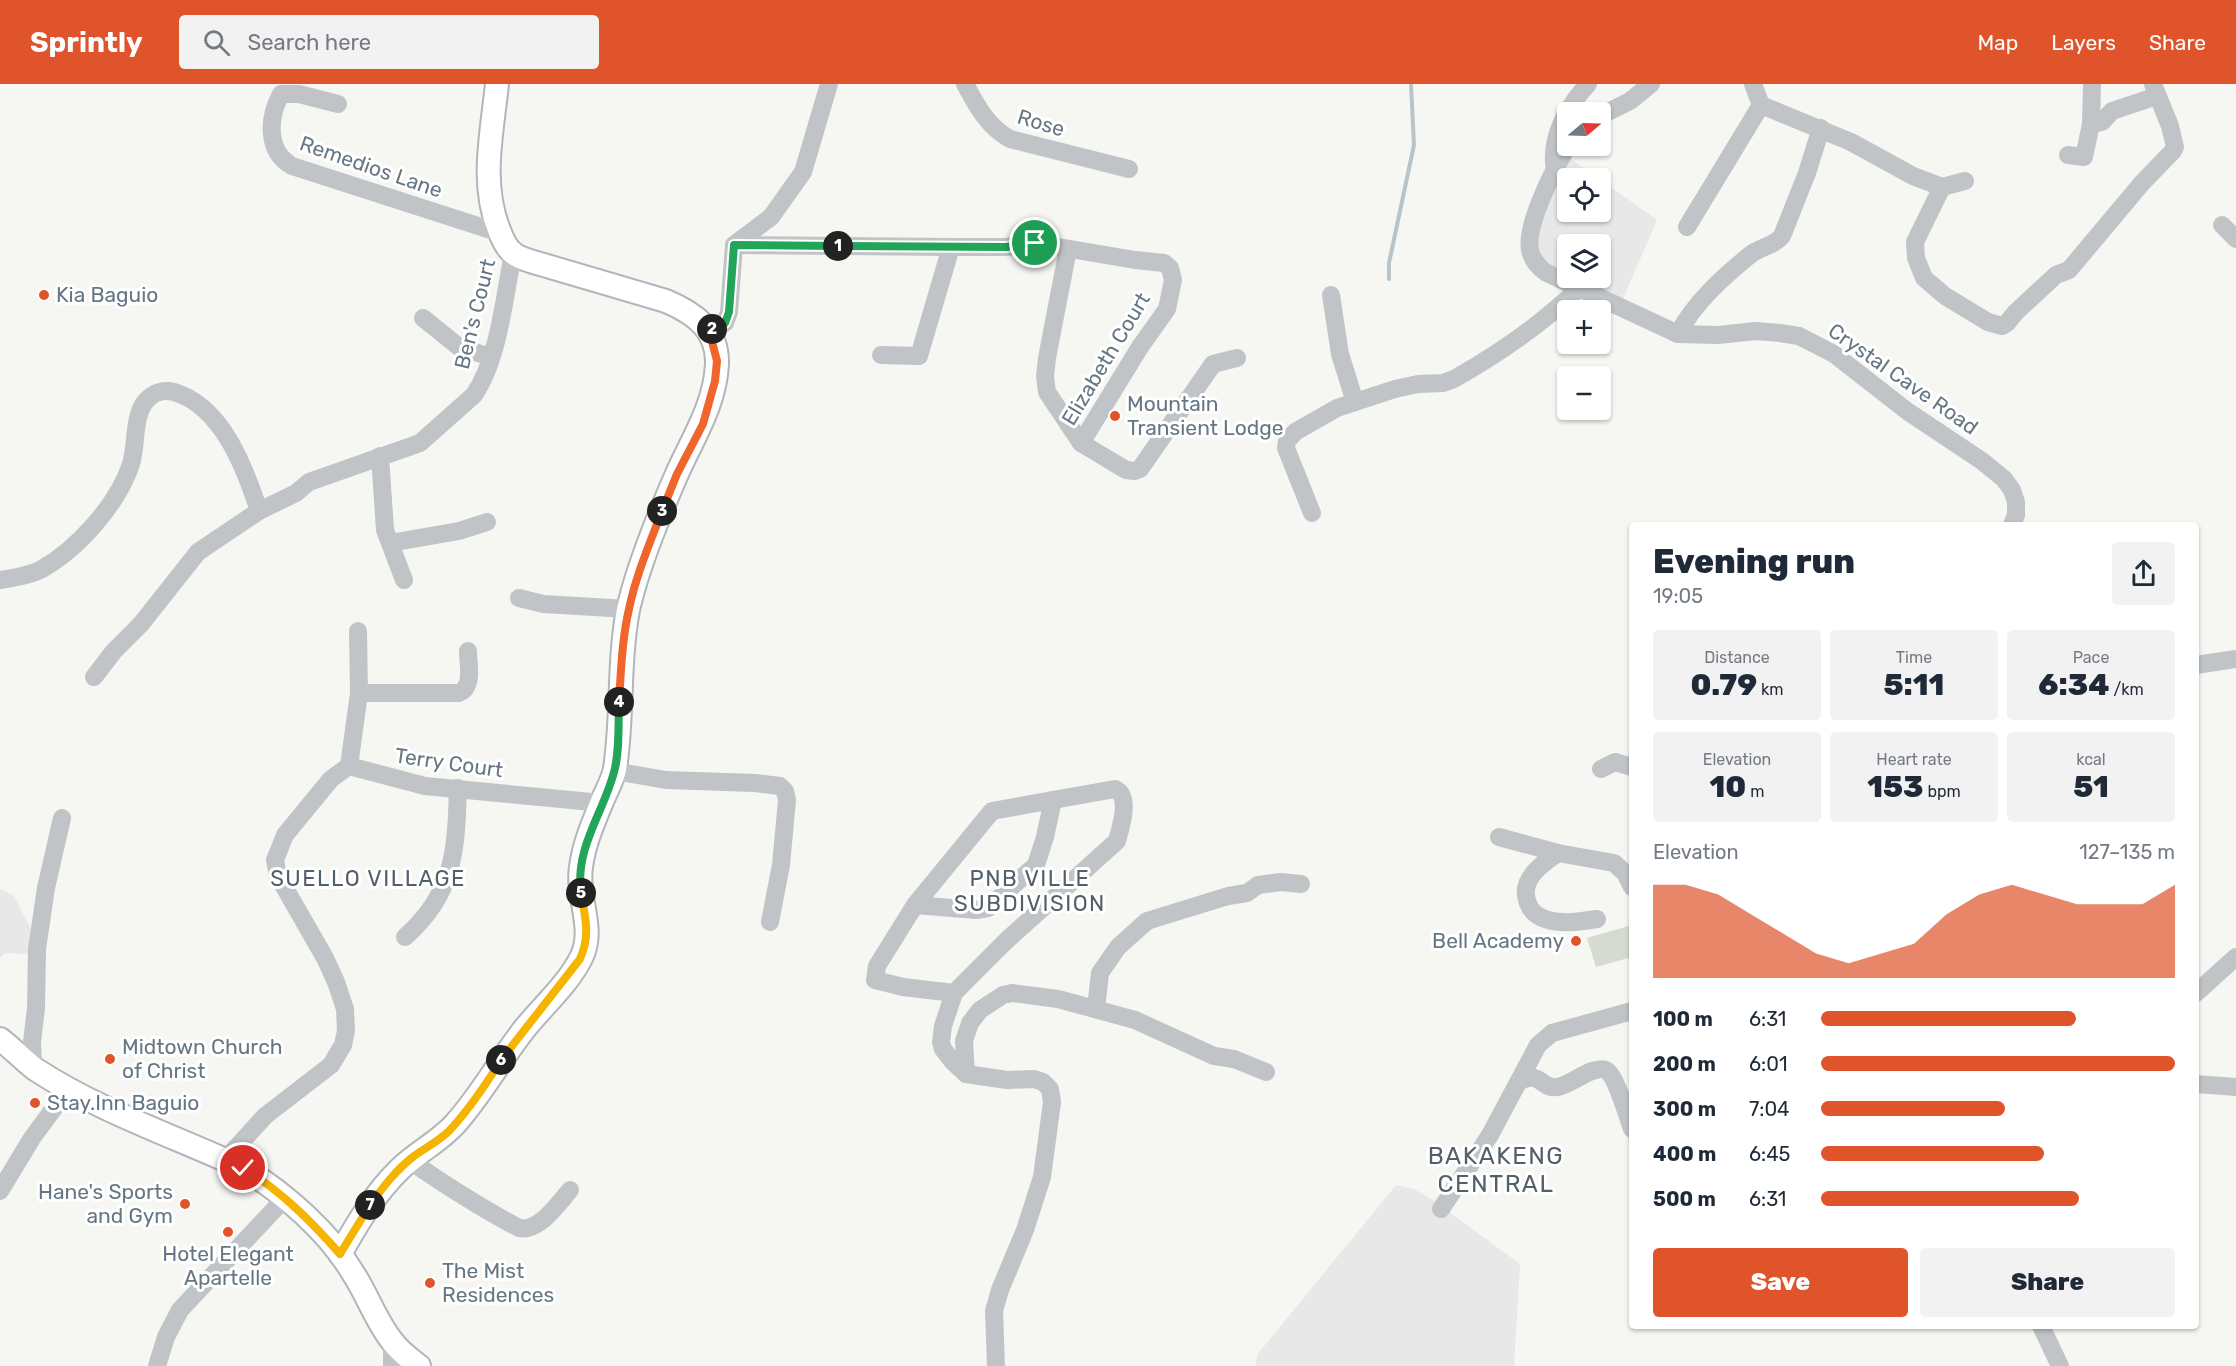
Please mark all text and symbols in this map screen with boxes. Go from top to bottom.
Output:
search box [179,15,599,69]
text: Sprintly [30,26,143,59]
icon: search [200,26,233,59]
text: Search here [248,29,371,56]
text: Map [1977,30,2018,55]
text: Layers [2051,30,2116,55]
text: Share [2149,30,2206,55]
north arrow [1557,102,1611,156]
map controls [1557,102,1611,420]
street label: Rose [1014,104,1068,142]
street label: Remedios Lane [297,130,446,203]
button: locate [1557,168,1611,222]
pin [1009,217,1060,268]
icon: arrive [1018,226,1051,259]
pin: 1 [823,231,853,261]
button: layers [1557,234,1611,288]
text: 1 [834,236,842,255]
street label: Ben's Court [449,256,500,372]
place label: Kia Baguio [56,282,158,307]
marker: Kia Baguio [37,288,51,302]
street label: Elizabeth Court [1056,288,1155,430]
button: + [1557,300,1611,354]
pin: 2 [697,314,727,344]
street label: Crystal Cave Road [1824,318,1983,440]
text: 2 [707,319,717,338]
button: − [1557,366,1611,420]
place label: Mountain Transient Lodge [1127,391,1284,440]
marker: Mountain Transient Lodge [1108,409,1122,423]
pin: 3 [647,496,677,526]
text: 3 [657,501,667,520]
text: Evening run [1653,542,1855,581]
button: share [2112,542,2175,605]
text: 19:05 [1653,584,1703,608]
text: Distance [1704,648,1770,667]
text: Time [1896,648,1932,667]
text: Pace [2073,648,2109,667]
text: 0.79 [1690,667,1757,703]
text: 5:11 [1884,667,1944,703]
text: 6:34 [2038,667,2110,703]
text: km [1757,680,1784,699]
text: /km [2110,680,2144,699]
pin: 4 [604,687,634,717]
text: 4 [614,692,624,711]
street label: Terry Court [393,743,505,782]
text: Elevation [1703,750,1771,769]
text: Heart rate [1876,750,1952,769]
text: kcal [2076,750,2106,769]
text: 10 [1710,769,1746,805]
text: 153 [1867,769,1924,805]
text: 51 [2073,769,2109,805]
text: m [1746,782,1764,801]
text: bpm [1924,782,1961,801]
text: Elevation [1653,840,1739,864]
text: 127–135 m [2079,840,2175,864]
district label: SUELLO VILLAGE [270,865,466,892]
district label: PNB VILLE SUBDIVISION [954,865,1106,917]
pin: 5 [566,878,596,908]
text: 5 [576,883,586,902]
place label: Bell Academy [1432,928,1564,953]
marker: Bell Academy [1569,934,1583,948]
text: 100 m [1653,1007,1713,1031]
text: 6:31 [1749,1007,1786,1031]
place label: Midtown Church of Christ [122,1034,283,1083]
pin: 6 [486,1045,516,1075]
text: 6 [496,1050,506,1069]
marker: Midtown Church of Christ [103,1052,117,1066]
text: 200 m [1653,1052,1716,1076]
text: 6:01 [1749,1052,1787,1076]
place label: Stay.Inn Baguio [47,1090,199,1115]
marker: Stay.Inn Baguio [28,1096,42,1110]
text: 300 m [1653,1097,1716,1121]
text: 7:04 [1749,1097,1790,1121]
pin [217,1142,268,1193]
district label: BAKAKENG CENTRAL [1428,1142,1564,1198]
text: 400 m [1653,1142,1716,1166]
text: 6:45 [1749,1142,1790,1166]
icon: check [226,1151,259,1184]
place label: Hane's Sports and Gym [38,1179,173,1228]
text: 500 m [1653,1187,1716,1211]
text: 6:31 [1749,1187,1786,1211]
pin: 7 [355,1190,385,1220]
text: 7 [365,1195,375,1214]
marker: Hane's Sports and Gym [178,1197,192,1211]
marker: Hotel Elegant Apartelle [221,1225,235,1239]
place label: Hotel Elegant Apartelle [162,1241,294,1290]
button: Save [1653,1248,1908,1317]
button: Share [1920,1248,2175,1317]
place label: The Mist Residences [442,1258,554,1307]
marker: The Mist Residences [423,1276,437,1290]

